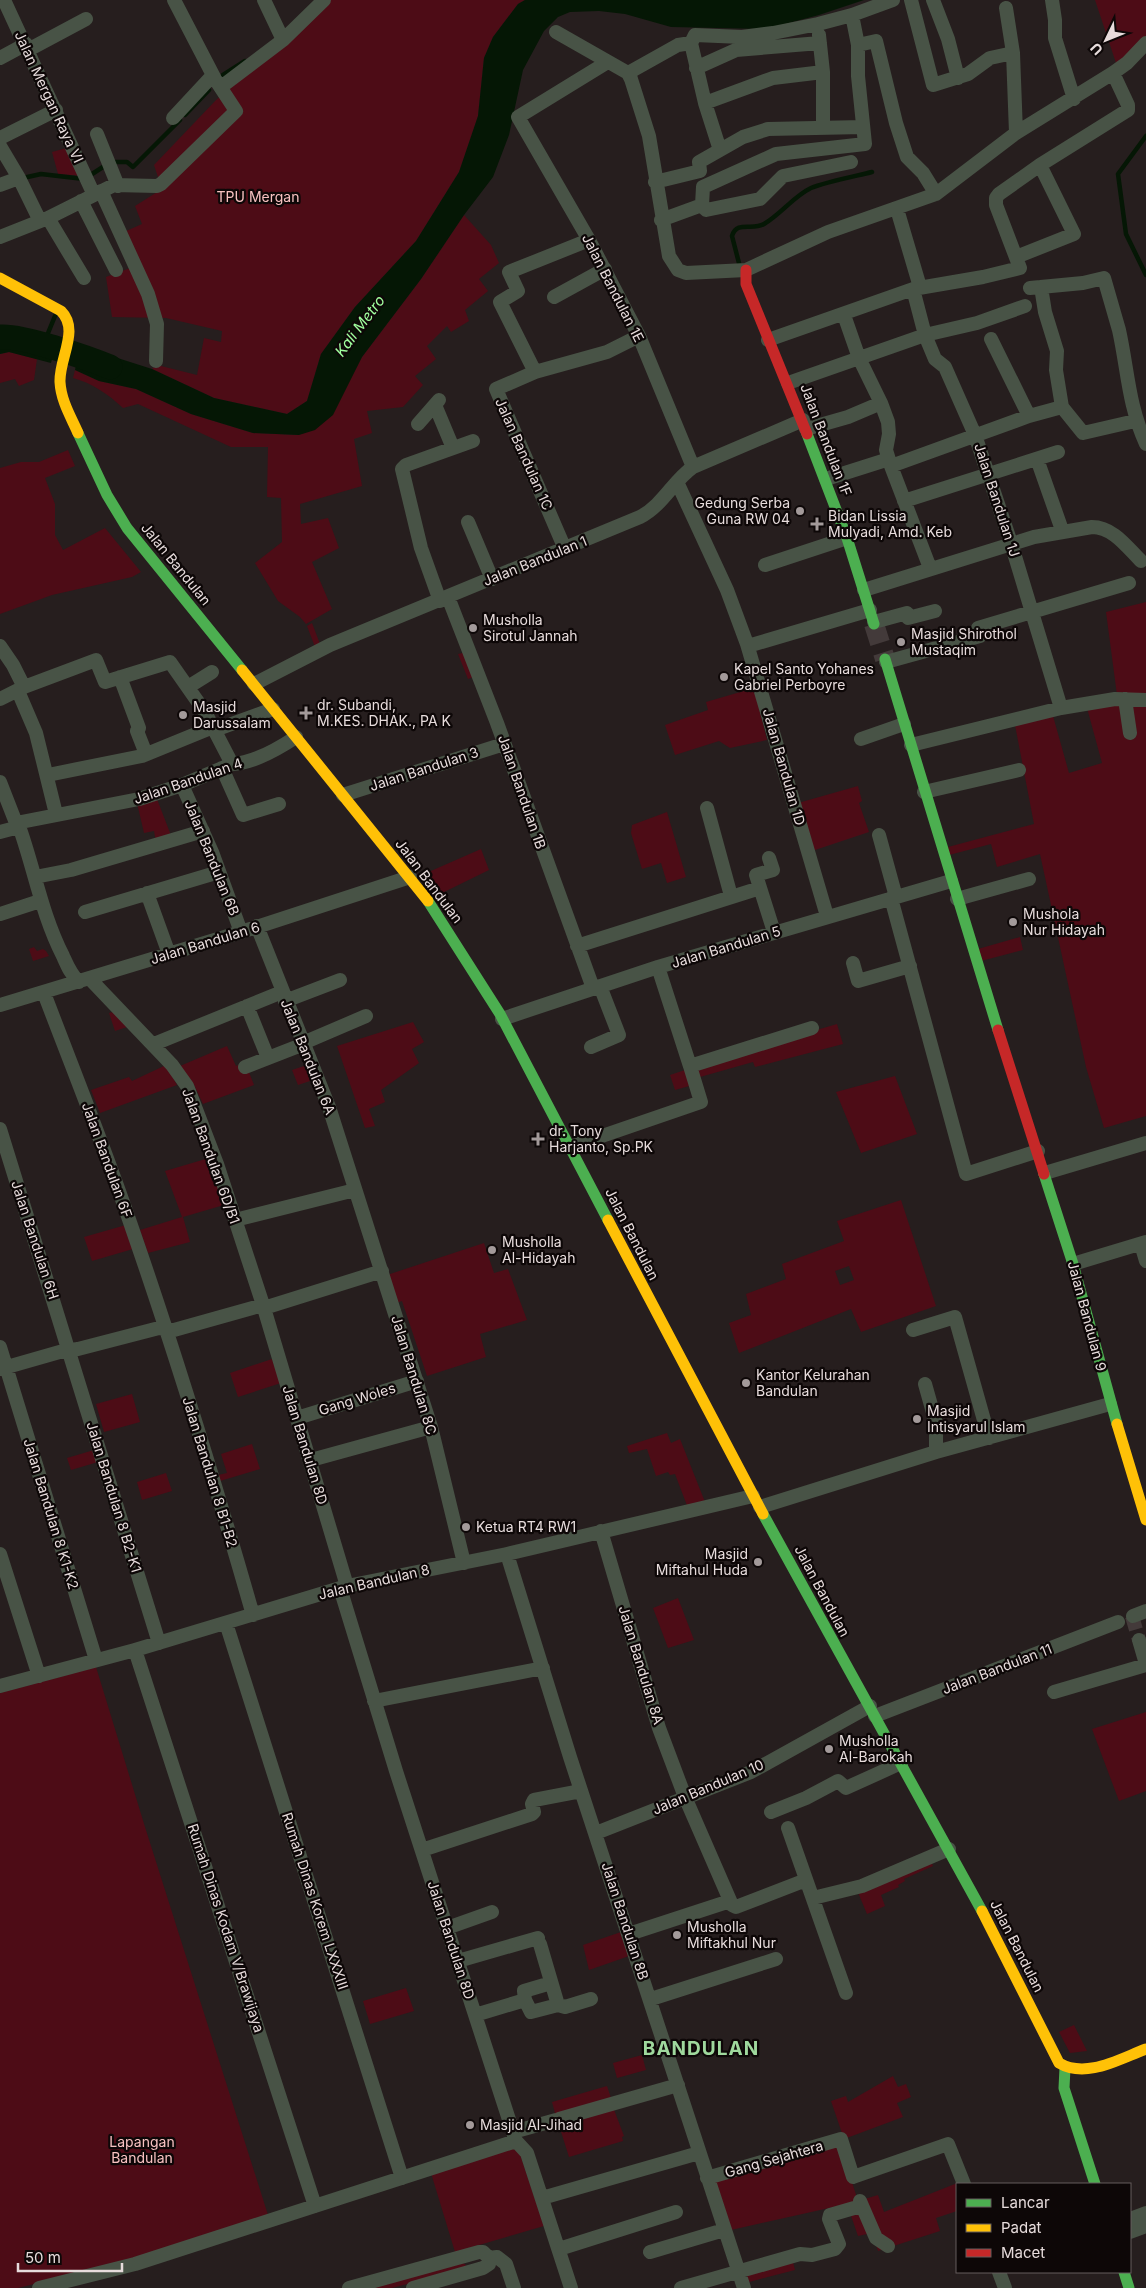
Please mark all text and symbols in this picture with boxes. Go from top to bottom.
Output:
north arrow [1081,15,1131,65]
street label: Jalan Mergan Raya VI [11,28,87,165]
text: U [1086,40,1106,59]
park label: TPU Mergan [217,188,299,205]
street label: Jalan Bandulan 1E [579,231,648,345]
water label: Kali Metro [330,291,389,360]
street label: Jalan Bandulan 1F [797,381,856,498]
street label: Jalan Bandulan 1C [492,395,557,512]
street label: Jalan Bandulan 1J [971,441,1024,559]
place label: Gedung Serba Guna RW 04 [695,494,790,527]
marker: Gedung Serba Guna RW 04 [794,505,806,517]
place label: Bidan Lissia Mulyadi, Amd. Keb [828,507,952,540]
marker: Bidan Lissia Mulyadi, Amd. Keb [810,517,824,531]
street label: Jalan Bandulan [138,519,215,608]
street label: Jalan Bandulan 1 [480,532,589,589]
place label: Musholla Sirotul Jannah [483,611,578,644]
marker: Musholla Sirotul Jannah [467,622,479,634]
place label: Masjid Shirothol Mustaqim [911,625,1017,658]
marker: Masjid Shirothol Mustaqim [895,636,907,648]
place label: Kapel Santo Yohanes Gabriel Perboyre [734,660,874,693]
marker: Kapel Santo Yohanes Gabriel Perboyre [718,671,730,683]
place label: dr. Subandi, M.KES. DHAK., PA K [317,696,452,729]
place label: Masjid Darussalam [193,698,271,731]
marker: dr. Subandi, M.KES. DHAK., PA K [299,706,313,720]
street label: Jalan Bandulan 1D [760,706,809,827]
marker: Masjid Darussalam [177,709,189,721]
street label: Jalan Bandulan 1B [495,732,550,851]
street label: Jalan Bandulan 3 [367,743,480,794]
street label: Jalan Bandulan 4 [131,754,244,807]
street label: Jalan Bandulan 6B [182,798,243,918]
street label: Jalan Bandulan [392,835,467,926]
place label: Mushola Nur Hidayah [1023,905,1105,938]
marker: Mushola Nur Hidayah [1007,916,1019,928]
street label: Jalan Bandulan 6 [148,918,262,967]
street label: Jalan Bandulan 5 [669,922,783,971]
street label: Jalan Bandulan 6A [277,996,340,1117]
street label: Jalan Bandulan 6D/B1 [179,1086,244,1226]
street label: Jalan Bandulan 6F [79,1100,136,1220]
place label: dr. Tony Harjanto, Sp.PK [549,1122,654,1155]
marker: dr. Tony Harjanto, Sp.PK [531,1132,545,1146]
street label: Jalan Bandulan 6H [8,1178,63,1301]
street label: Jalan Bandulan [602,1185,663,1283]
place label: Musholla Al-Hidayah [502,1233,575,1266]
marker: Musholla Al-Hidayah [486,1244,498,1256]
street label: Jalan Bandulan 9 [1065,1259,1110,1373]
street label: Jalan Bandulan 8C [388,1313,441,1437]
place label: Kantor Kelurahan Bandulan [756,1366,870,1399]
marker: Kantor Kelurahan Bandulan [740,1377,752,1389]
street label: Gang Woles [316,1379,397,1418]
street label: Jalan Bandulan 8D [279,1383,332,1506]
street label: Jalan Bandulan 8 B1-B2 [179,1395,241,1549]
place label: Masjid Intisyarul Islam [927,1402,1026,1435]
marker: Masjid Intisyarul Islam [911,1413,923,1425]
street label: Jalan Bandulan 8 B2-K1 [83,1419,146,1574]
street label: Jalan Bandulan 8 K1-K2 [20,1436,83,1591]
place label: Ketua RT4 RW1 [476,1518,576,1535]
marker: Ketua RT4 RW1 [460,1521,472,1533]
street label: Jalan Bandulan [791,1542,854,1639]
place label: Masjid Miftahul Huda [656,1545,748,1578]
marker: Masjid Miftahul Huda [752,1556,764,1568]
street label: Jalan Bandulan 8 [317,1560,431,1603]
street label: Jalan Bandulan 8A [615,1603,668,1727]
street label: Jalan Bandulan 11 [939,1640,1054,1697]
place label: Musholla Al-Barokah [839,1732,913,1765]
marker: Musholla Al-Barokah [823,1743,835,1755]
street label: Jalan Bandulan 10 [650,1755,766,1818]
street label: Rumah Dinas Korem LXXXIII [279,1810,352,1991]
street label: Rumah Dinas Kodam V/Brawijaya [185,1821,268,2034]
street label: Jalan Bandulan 8B [598,1860,653,1982]
street label: Jalan Bandulan 8D [424,1878,479,2001]
street label: Jalan Bandulan [987,1897,1048,1995]
place label: Musholla Miftakhul Nur [687,1918,776,1951]
marker: Musholla Miftakhul Nur [671,1929,683,1941]
district label: BANDULAN [643,2037,759,2060]
place label: Masjid Al-Jihad [480,2116,582,2133]
marker: Masjid Al-Jihad [464,2119,476,2131]
park label: Lapangan Bandulan [109,2133,175,2166]
street label: Gang Sejahtera [723,2136,825,2181]
legend [956,2183,1131,2273]
text: Lancar [1001,2193,1050,2212]
text: Padat [1001,2218,1042,2237]
scale bar [18,2240,121,2272]
text: Macet [1001,2243,1045,2262]
text: 50 m [25,2248,61,2267]

